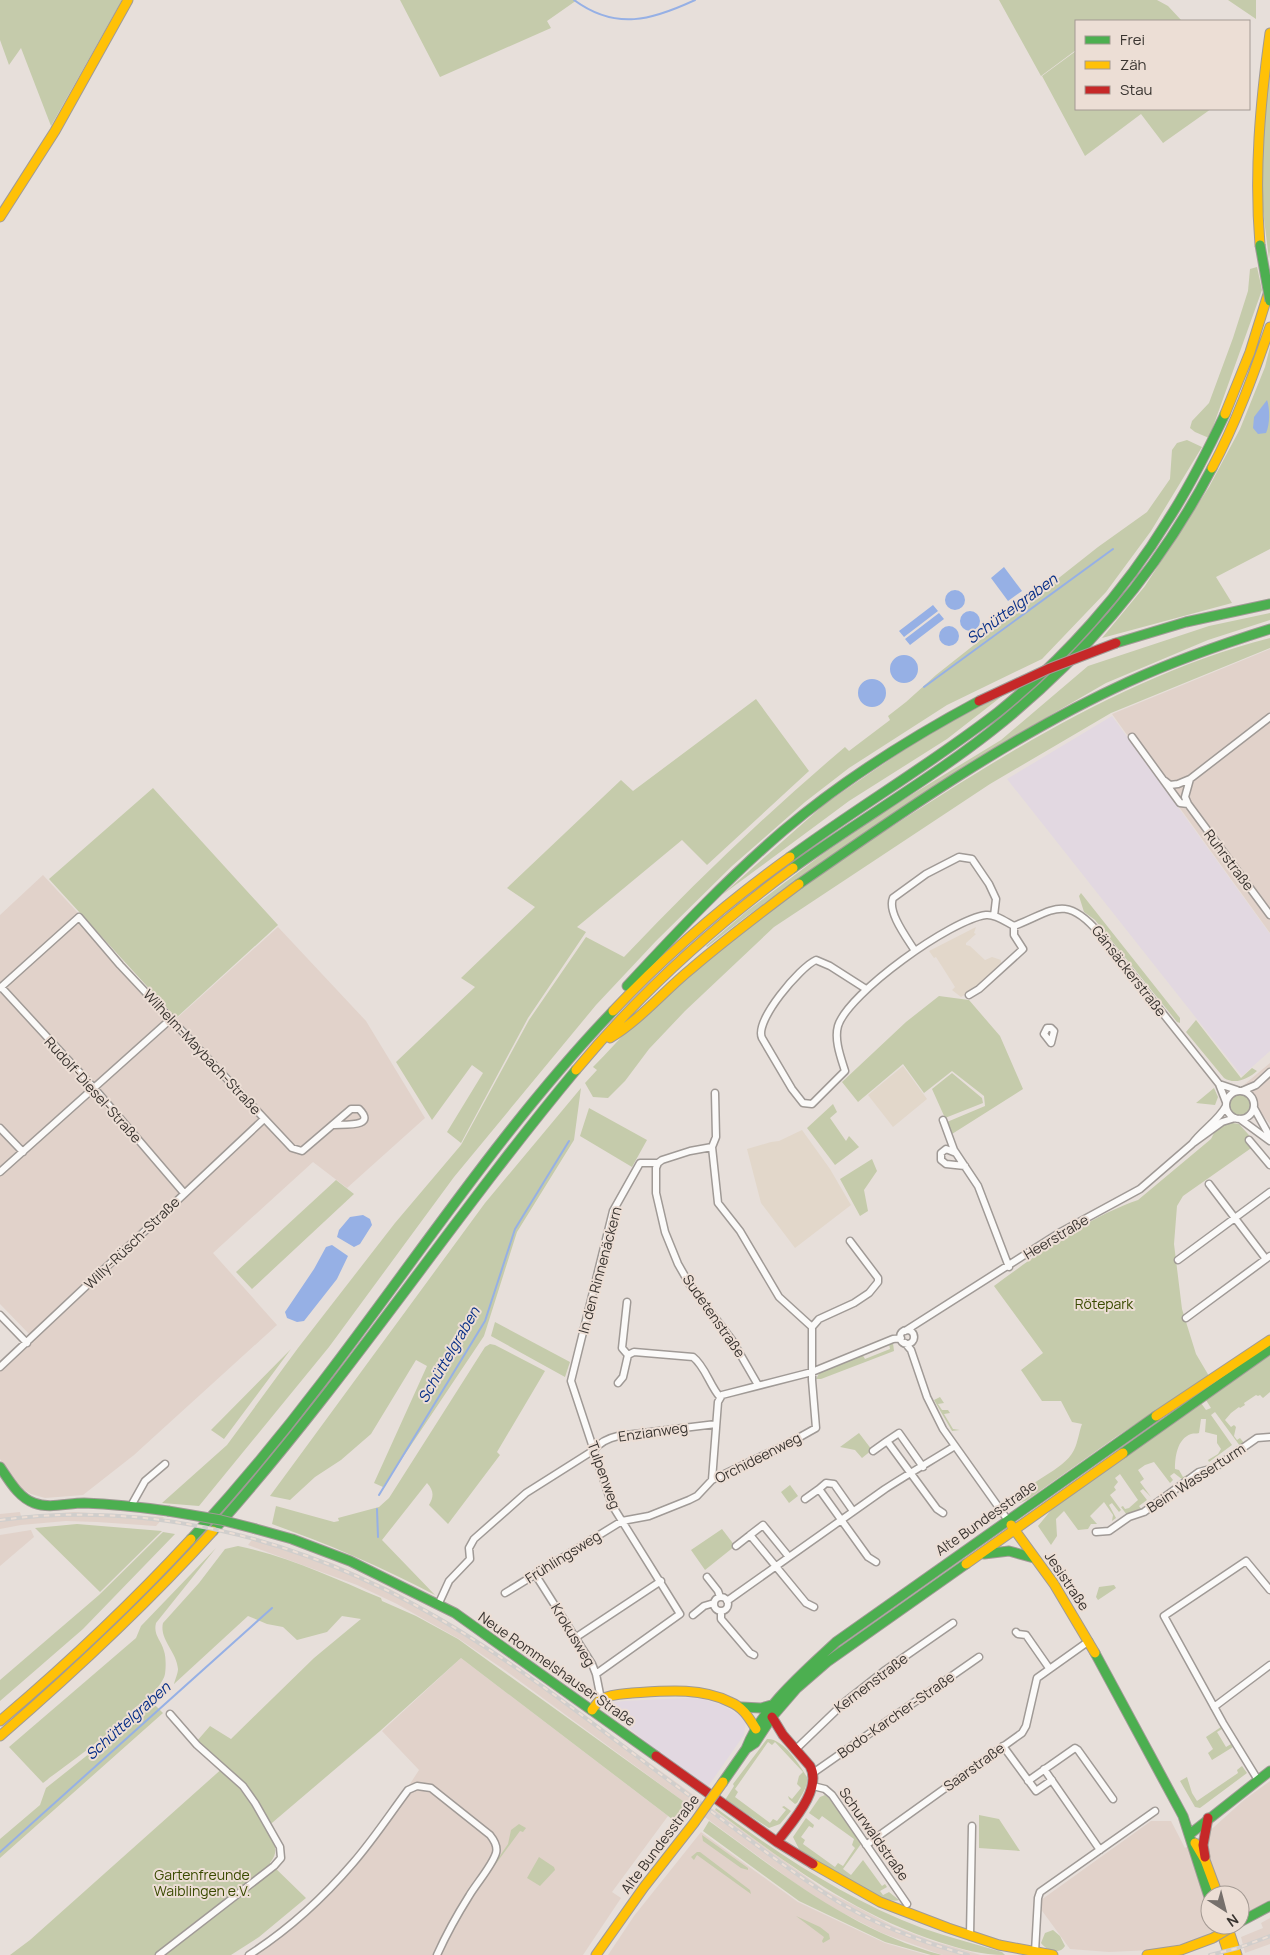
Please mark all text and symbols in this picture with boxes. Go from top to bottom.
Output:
legend [1075,20,1250,110]
text: Frei [1120,29,1145,50]
text: Zäh [1120,54,1147,75]
text: Stau [1120,79,1153,100]
water label: Schüttelgraben [962,568,1062,649]
street label: Ruhrstraße [1200,825,1259,894]
street label: Gänsäckerstraße [1088,921,1171,1020]
street label: Wilhelm-Maybach-Straße [139,985,265,1118]
street label: Rudolf-Diesel-Straße [41,1033,146,1147]
street label: Willy-Rüsch-Straße [80,1192,183,1293]
street label: In den Rinnenäckern [573,1204,626,1335]
street label: Heerstraße [1020,1210,1092,1263]
street label: Sudetenstraße [679,1270,750,1361]
park label: Rötepark [1075,1294,1134,1313]
water label: Schüttelgraben [413,1302,485,1407]
street label: Enzianweg [617,1417,689,1446]
street label: Orchideenweg [712,1428,804,1487]
street label: Tulpenweg [583,1438,625,1511]
street label: Beim Wasserturm [1143,1439,1249,1517]
street label: Alte Bundesstraße [931,1476,1040,1560]
street label: Frühlingsweg [521,1526,604,1587]
street label: Jesistraße [1041,1547,1094,1614]
street label: Krokusweg [547,1600,600,1670]
street label: Neue Rommelshauser Straße [475,1607,640,1730]
street label: Kernenstraße [830,1649,911,1717]
street label: Bodo-Karcher-Straße [833,1667,958,1762]
water label: Schüttelgraben [81,1676,175,1764]
street label: Saarstraße [939,1738,1008,1795]
street label: Schurwaldstraße [835,1783,914,1884]
street label: Alte Bundesstraße [616,1790,703,1897]
park label: Gartenfreunde Waiblingen e.V. [154,1865,250,1900]
north arrow [1200,1885,1250,1935]
text: N [1223,1910,1243,1932]

